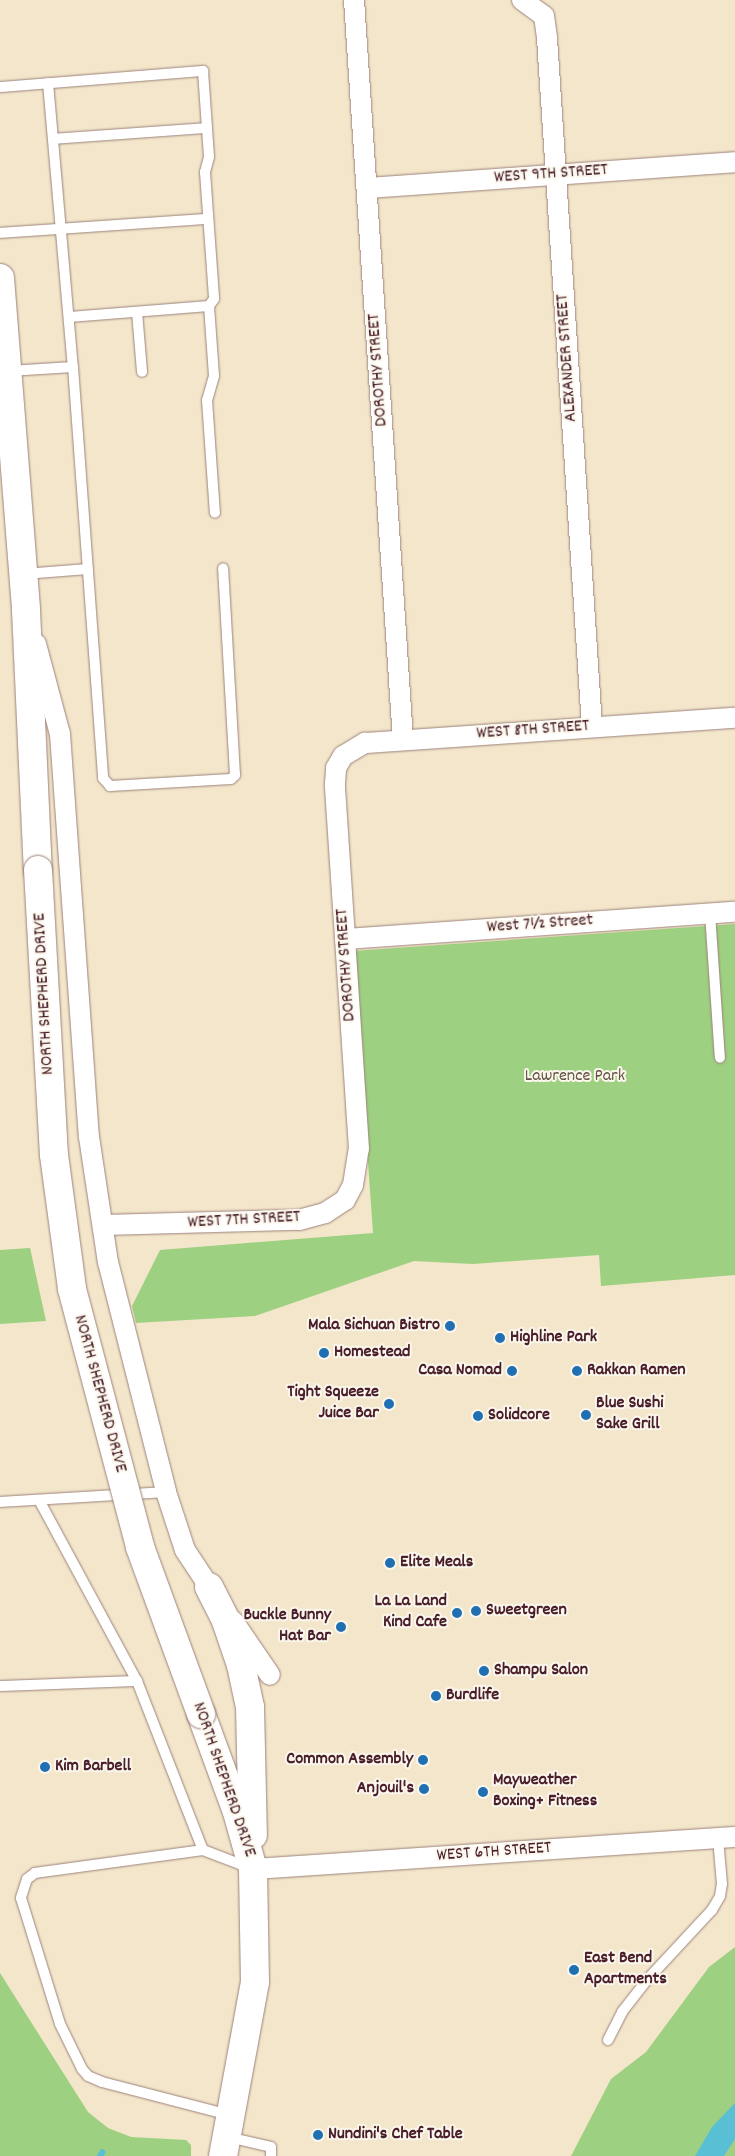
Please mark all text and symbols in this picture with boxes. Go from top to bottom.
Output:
street label: WEST 9TH STREET [493,160,609,190]
street label: ALEXANDER STREET [553,293,583,423]
street label: DOROTHY STREET [364,313,394,427]
street label: WEST 8TH STREET [476,716,590,746]
street label: DOROTHY STREET [332,908,362,1022]
street label: West 7½ Street [486,911,594,939]
street label: NORTH SHEPHERD DRIVE [30,913,60,1075]
park label: Lawrence Park [525,1066,625,1088]
street label: WEST 7TH STREET [187,1207,301,1235]
street label: NORTH SHEPHERD DRIVE [68,1313,130,1475]
place label: Mala Sichuan Bistro [308,1315,440,1337]
marker: Mala Sichuan Bistro [444,1320,456,1332]
place label: Highline Park [510,1327,597,1349]
marker: Highline Park [494,1332,506,1344]
place label: Homestead [334,1342,411,1364]
marker: Homestead [318,1347,330,1359]
place label: Casa Nomad [418,1360,502,1382]
place label: Rakkan Ramen [587,1360,686,1382]
marker: Casa Nomad [506,1365,518,1377]
marker: Rakkan Ramen [571,1365,583,1377]
place label: Tight Squeeze Juice Bar [287,1383,379,1426]
place label: Blue Sushi Sake Grill [596,1394,663,1436]
marker: Tight Squeeze Juice Bar [383,1398,395,1410]
place label: Solidcore [488,1405,550,1427]
marker: Blue Sushi Sake Grill [580,1409,592,1421]
marker: Solidcore [472,1410,484,1422]
place label: Elite Meals [400,1552,473,1574]
marker: Elite Meals [384,1557,396,1569]
place label: La La Land Kind Cafe [375,1592,447,1635]
place label: Sweetgreen [486,1600,567,1622]
marker: Sweetgreen [470,1605,482,1617]
place label: Buckle Bunny Hat Bar [244,1606,331,1648]
marker: La La Land Kind Cafe [451,1607,463,1619]
marker: Buckle Bunny Hat Bar [335,1621,347,1633]
place label: Shampu Salon [494,1660,588,1682]
marker: Shampu Salon [478,1665,490,1677]
place label: Burdlife [446,1685,499,1707]
marker: Burdlife [430,1690,442,1702]
street label: NORTH SHEPHERD DRIVE [186,1700,260,1860]
place label: Common Assembly [286,1749,413,1771]
marker: Common Assembly [417,1754,429,1766]
place label: Kim Barbell [55,1756,131,1778]
marker: Kim Barbell [39,1761,51,1773]
place label: Mayweather Boxing+ Fitness [493,1771,597,1814]
place label: Anjouil's [357,1778,414,1800]
marker: Anjouil's [418,1783,430,1795]
marker: Mayweather Boxing+ Fitness [477,1786,489,1798]
street label: WEST 6TH STREET [436,1838,552,1868]
place label: East Bend Apartments [584,1949,667,1992]
marker: East Bend Apartments [568,1964,580,1976]
place label: Nundini's Chef Table [328,2124,463,2146]
marker: Nundini's Chef Table [312,2129,324,2141]

